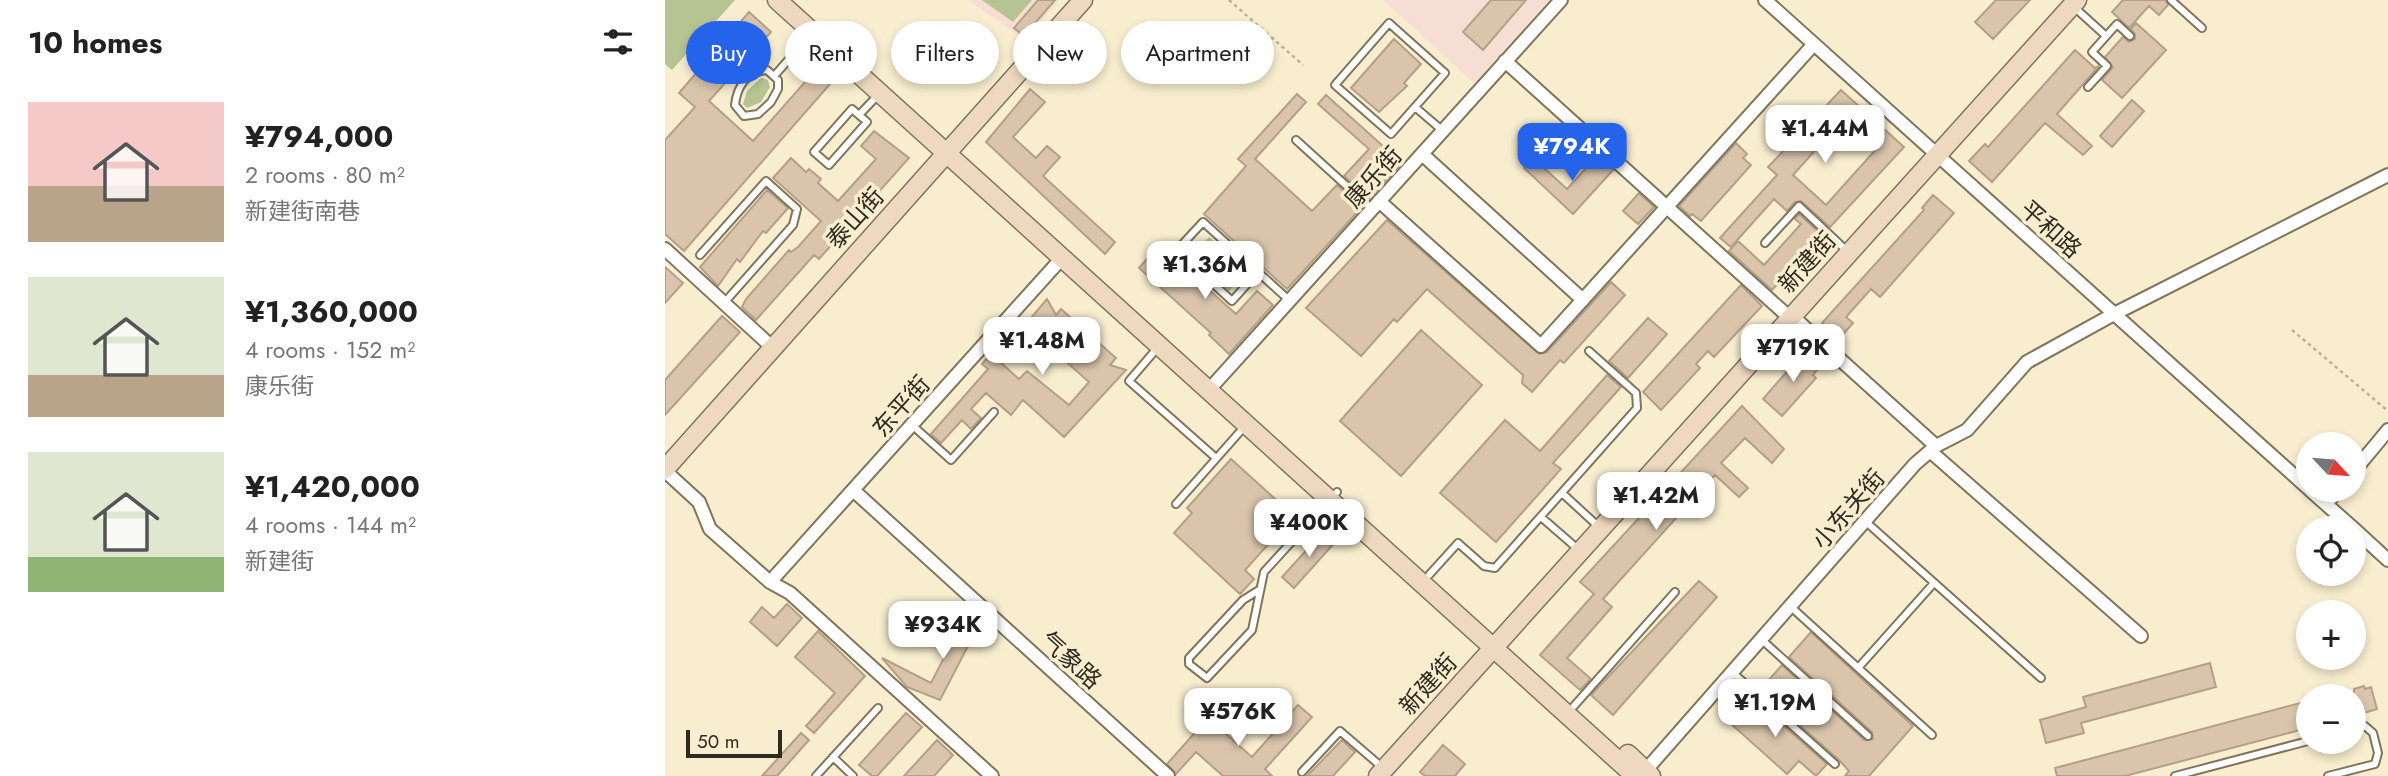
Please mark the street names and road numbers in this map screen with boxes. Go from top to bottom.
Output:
street label: 康乐街 [1336,139,1410,215]
street label: 泰山街 [818,180,892,256]
street label: 平和路 [2013,192,2089,266]
street label: 新建街 [1770,224,1844,300]
street label: 东平街 [864,368,938,444]
street label: 小东关街 [1803,461,1893,557]
street label: 气象路 [1033,623,1109,697]
street label: 新建街 [1391,646,1465,722]

